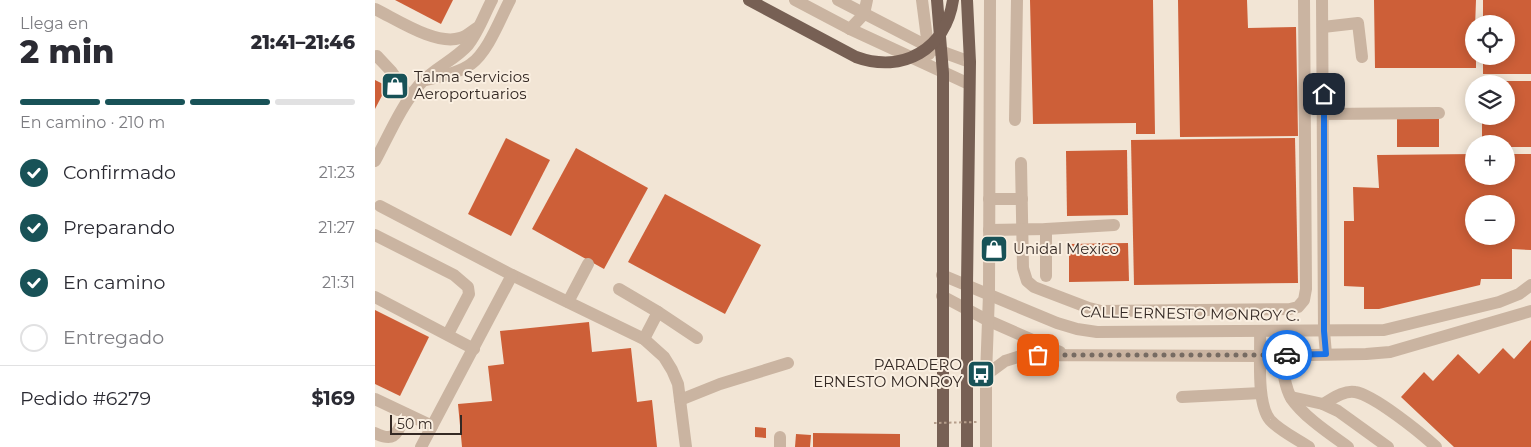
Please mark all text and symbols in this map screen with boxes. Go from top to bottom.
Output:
text: Llega en [20,14,88,33]
map controls [1465,15,1515,245]
button: locate [1465,15,1515,65]
text: 21:41–21:46 [251,31,355,54]
text: 2 min [20,32,114,71]
place label: Talma Servicios Aeroportuarios [414,67,530,103]
shop icon: Talma Servicios Aeroportuarios [380,71,410,101]
pin [1303,73,1345,115]
button: layers [1465,75,1515,125]
icon: home [1310,80,1338,108]
text: En camino · 210 m [20,113,165,132]
button: + [1465,135,1515,185]
icon: check [20,159,48,187]
text: Confirmado [63,161,176,184]
text: 21:23 [319,163,355,182]
button: − [1465,195,1515,245]
icon: check [20,214,48,242]
text: Preparando [63,216,175,239]
text: 21:27 [318,218,355,237]
shop icon: Unidal Mexico [979,234,1009,264]
place label: Unidal Mexico [1013,239,1119,258]
icon: check [20,269,48,297]
text: En camino [63,271,165,294]
text: 21:31 [322,273,355,292]
street label: CALLE ERNESTO MONROY C. [1080,302,1300,325]
text: Entregado [63,326,164,349]
courier [1262,330,1312,380]
pin [1017,334,1059,376]
icon: bag [1024,341,1052,369]
icon: car [1273,341,1301,369]
place label: PARADERO ERNESTO MONROY [813,355,962,391]
bus stop icon: PARADERO ERNESTO MONROY [966,359,996,389]
text: Pedido #6279 [20,387,151,410]
text: $169 [311,387,355,410]
scale bar [390,412,463,435]
text: 50 m [397,415,433,433]

